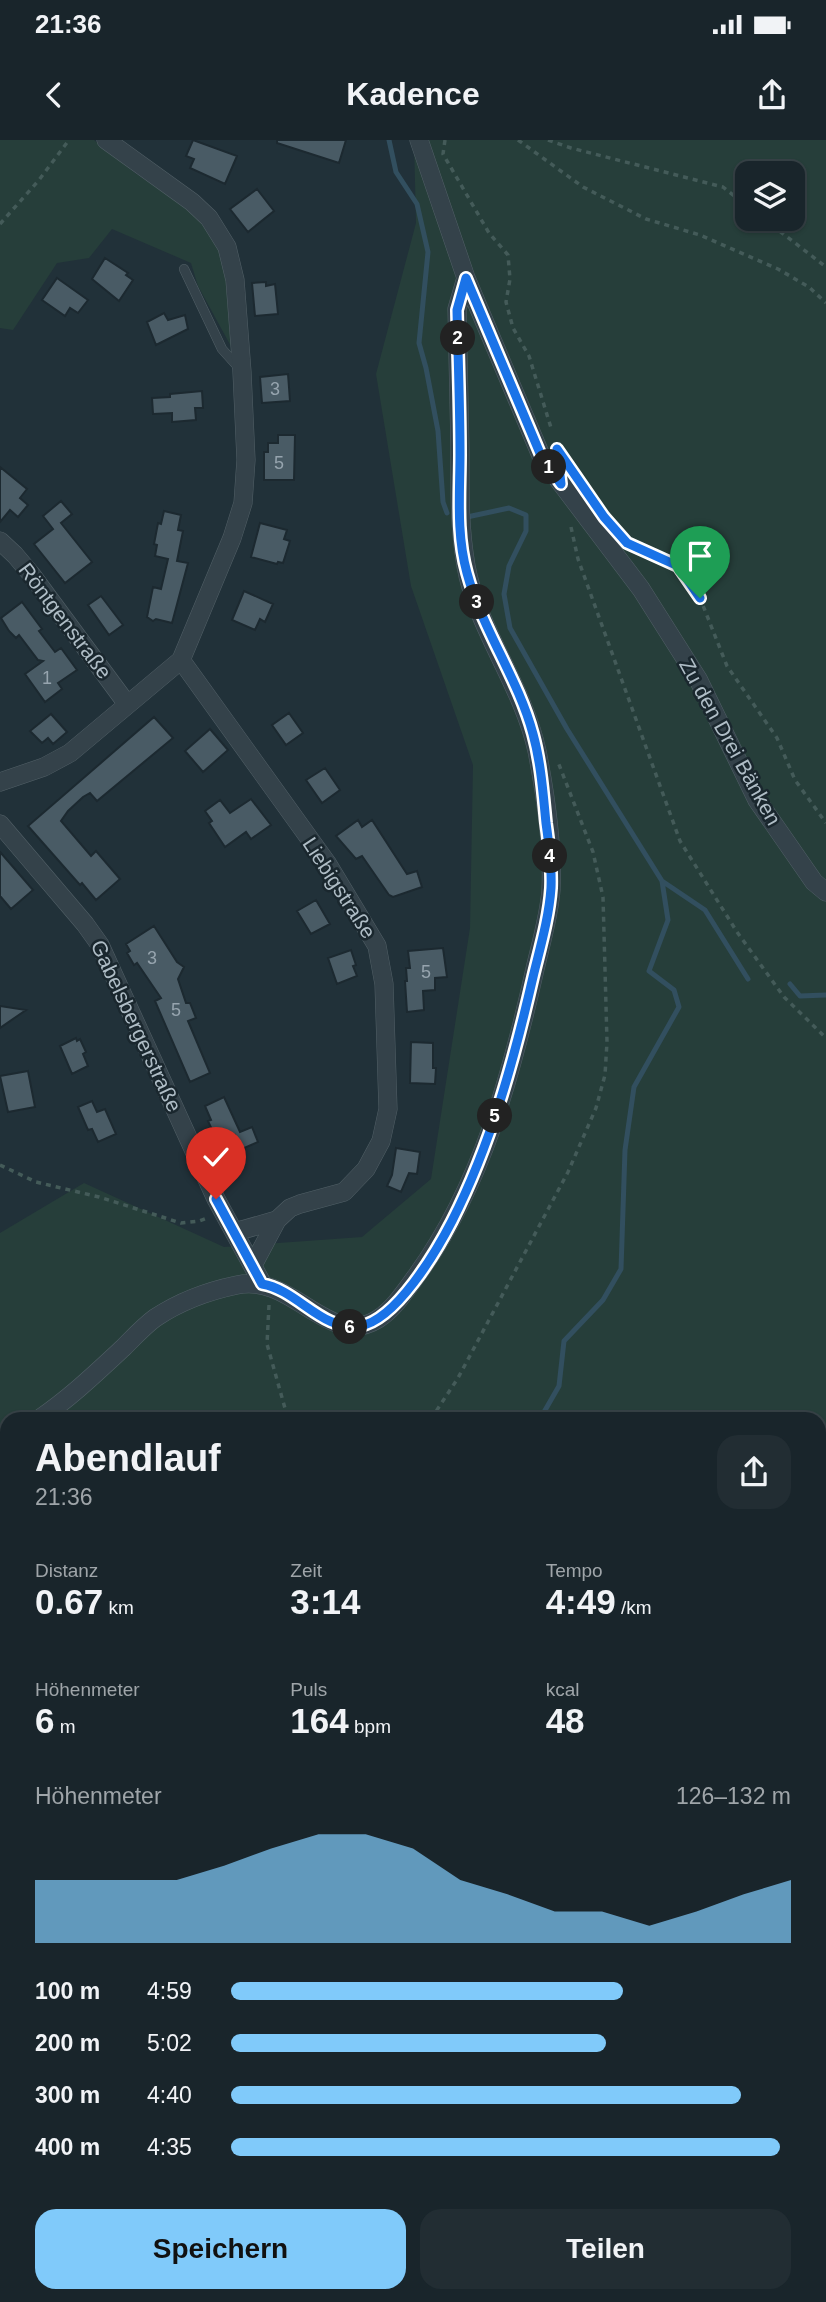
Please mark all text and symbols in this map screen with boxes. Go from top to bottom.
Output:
text: 21:36 [35,9,102,39]
icon: back [35,76,73,114]
text: Kadence [346,76,480,112]
icon: share [753,76,791,114]
map controls [735,161,805,231]
button: layers [735,161,805,231]
pin: 2 [440,320,476,356]
text: 2 [452,327,463,348]
house number: 3 [270,379,280,399]
pin: 1 [532,450,566,484]
house number: 5 [274,453,284,473]
text: 1 [543,456,554,477]
pin [670,526,730,598]
icon: arrive [681,537,719,575]
street label: Röntgenstraße [14,558,116,683]
pin: 3 [460,584,494,620]
text: 3 [471,591,482,612]
street label: Zu den Drei Bänken [675,655,786,829]
house number: 1 [42,668,52,688]
street label: Liebigstraße [298,833,381,942]
pin: 4 [532,838,568,874]
text: 4 [544,845,555,866]
street label: Gabelsbergerstraße [87,936,186,1115]
house number: 3 [147,948,157,968]
house number: 5 [421,962,431,982]
house number: 5 [171,1000,181,1020]
pin: 5 [477,1098,512,1133]
text: 5 [489,1105,500,1126]
pin [186,1127,246,1199]
icon: check [197,1138,235,1176]
pin: 6 [332,1310,368,1344]
text: 6 [344,1316,355,1337]
button: share [717,1435,791,1509]
text: Abendlauf [35,1437,221,1479]
text: 21:36 [35,1484,93,1510]
text: Distanz [35,1560,98,1581]
text: Zeit [290,1560,322,1581]
text: Tempo [546,1560,603,1581]
text: 0.67 [35,1582,103,1621]
text: 3:14 [290,1582,360,1621]
text: 4:49 [546,1582,616,1621]
text: km [103,1597,134,1618]
text: /km [616,1597,652,1618]
text: Höhenmeter [35,1679,140,1700]
text: Puls [290,1679,327,1700]
text: kcal [546,1679,579,1700]
text: 6 [35,1701,54,1740]
text: 164 [290,1701,349,1740]
text: 48 [546,1701,585,1740]
text: m [54,1716,76,1737]
text: bpm [349,1716,391,1737]
text: Höhenmeter [35,1783,162,1809]
text: 126–132 m [676,1783,791,1809]
text: 100 m [35,1978,100,2004]
text: 4:59 [147,1978,192,2004]
text: 200 m [35,2030,100,2056]
text: 5:02 [147,2030,192,2056]
text: 300 m [35,2082,100,2108]
text: 4:40 [147,2082,192,2108]
text: 400 m [35,2134,100,2160]
text: 4:35 [147,2134,192,2160]
button: Speichern [35,2209,406,2289]
button: Teilen [420,2209,791,2289]

